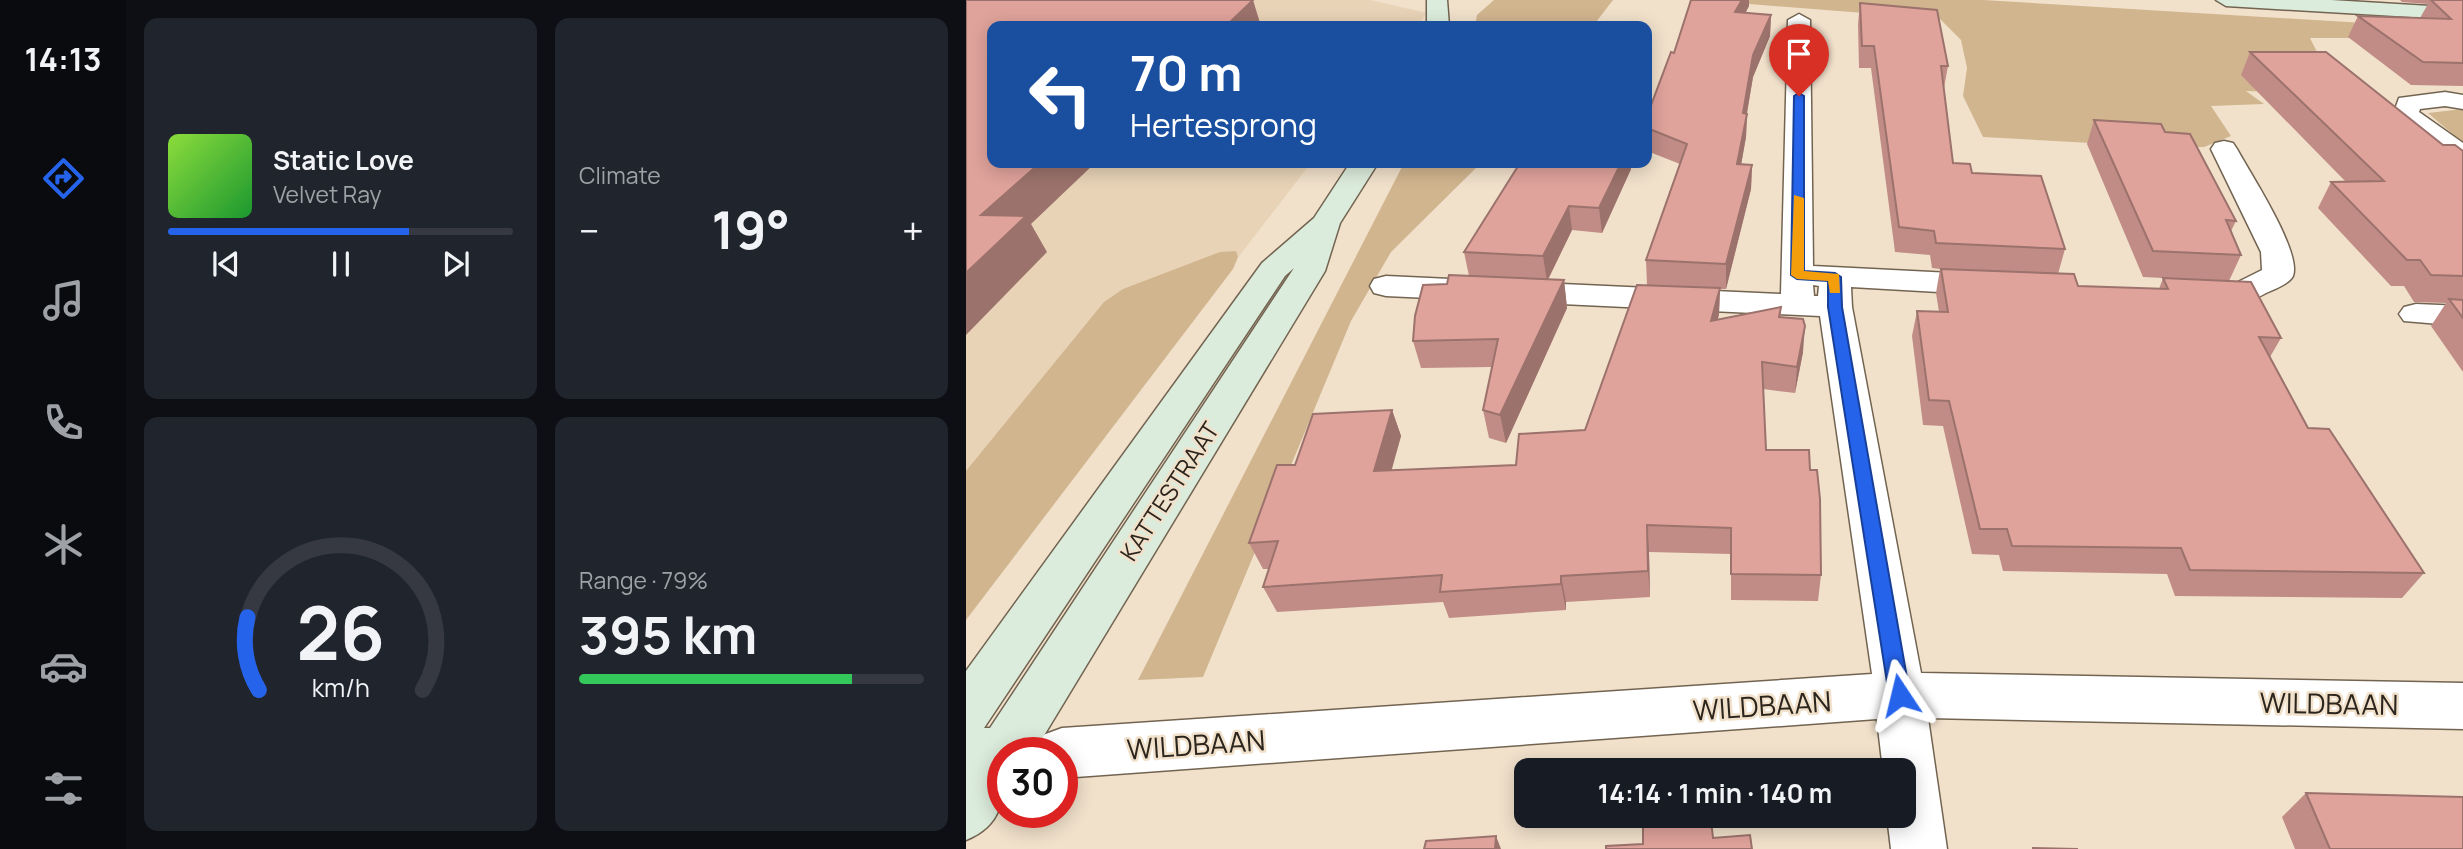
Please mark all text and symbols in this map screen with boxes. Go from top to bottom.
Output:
pin [1769,24,1829,96]
icon: arrive [1780,35,1818,73]
text: 14:13 [24,37,102,81]
text: 70 m [1130,39,1242,106]
icon: left [1015,49,1106,140]
text: Hertesprong [1130,103,1317,147]
text: Static Love [273,142,414,178]
icon: directions [39,154,88,203]
text: Climate [579,159,661,191]
text: Velvet Ray [273,178,382,210]
text: 19° [712,194,790,265]
text: − [579,204,600,256]
text: + [902,204,924,256]
icon: previous [207,245,245,283]
icon: pause [322,245,360,283]
icon: next [437,245,475,283]
icon: music [39,276,88,325]
icon: phone [39,398,88,447]
street label: KATTESTRAAT [1112,415,1227,567]
icon: climate [39,520,88,569]
text: Range · 79% [579,564,708,596]
text: 26 [296,582,385,682]
text: 395 km [579,599,757,670]
icon: car [39,642,88,691]
position arrow [1863,658,1937,732]
text: km/h [311,670,370,705]
street label: WILDBAAN [1692,681,1832,729]
street label: WILDBAAN [2259,683,2399,723]
street label: WILDBAAN [1126,720,1266,768]
speed limit sign: 30 [987,737,1078,828]
icon: filters [39,764,88,813]
text: 14:14 · 1 min · 140 m [1598,775,1832,811]

